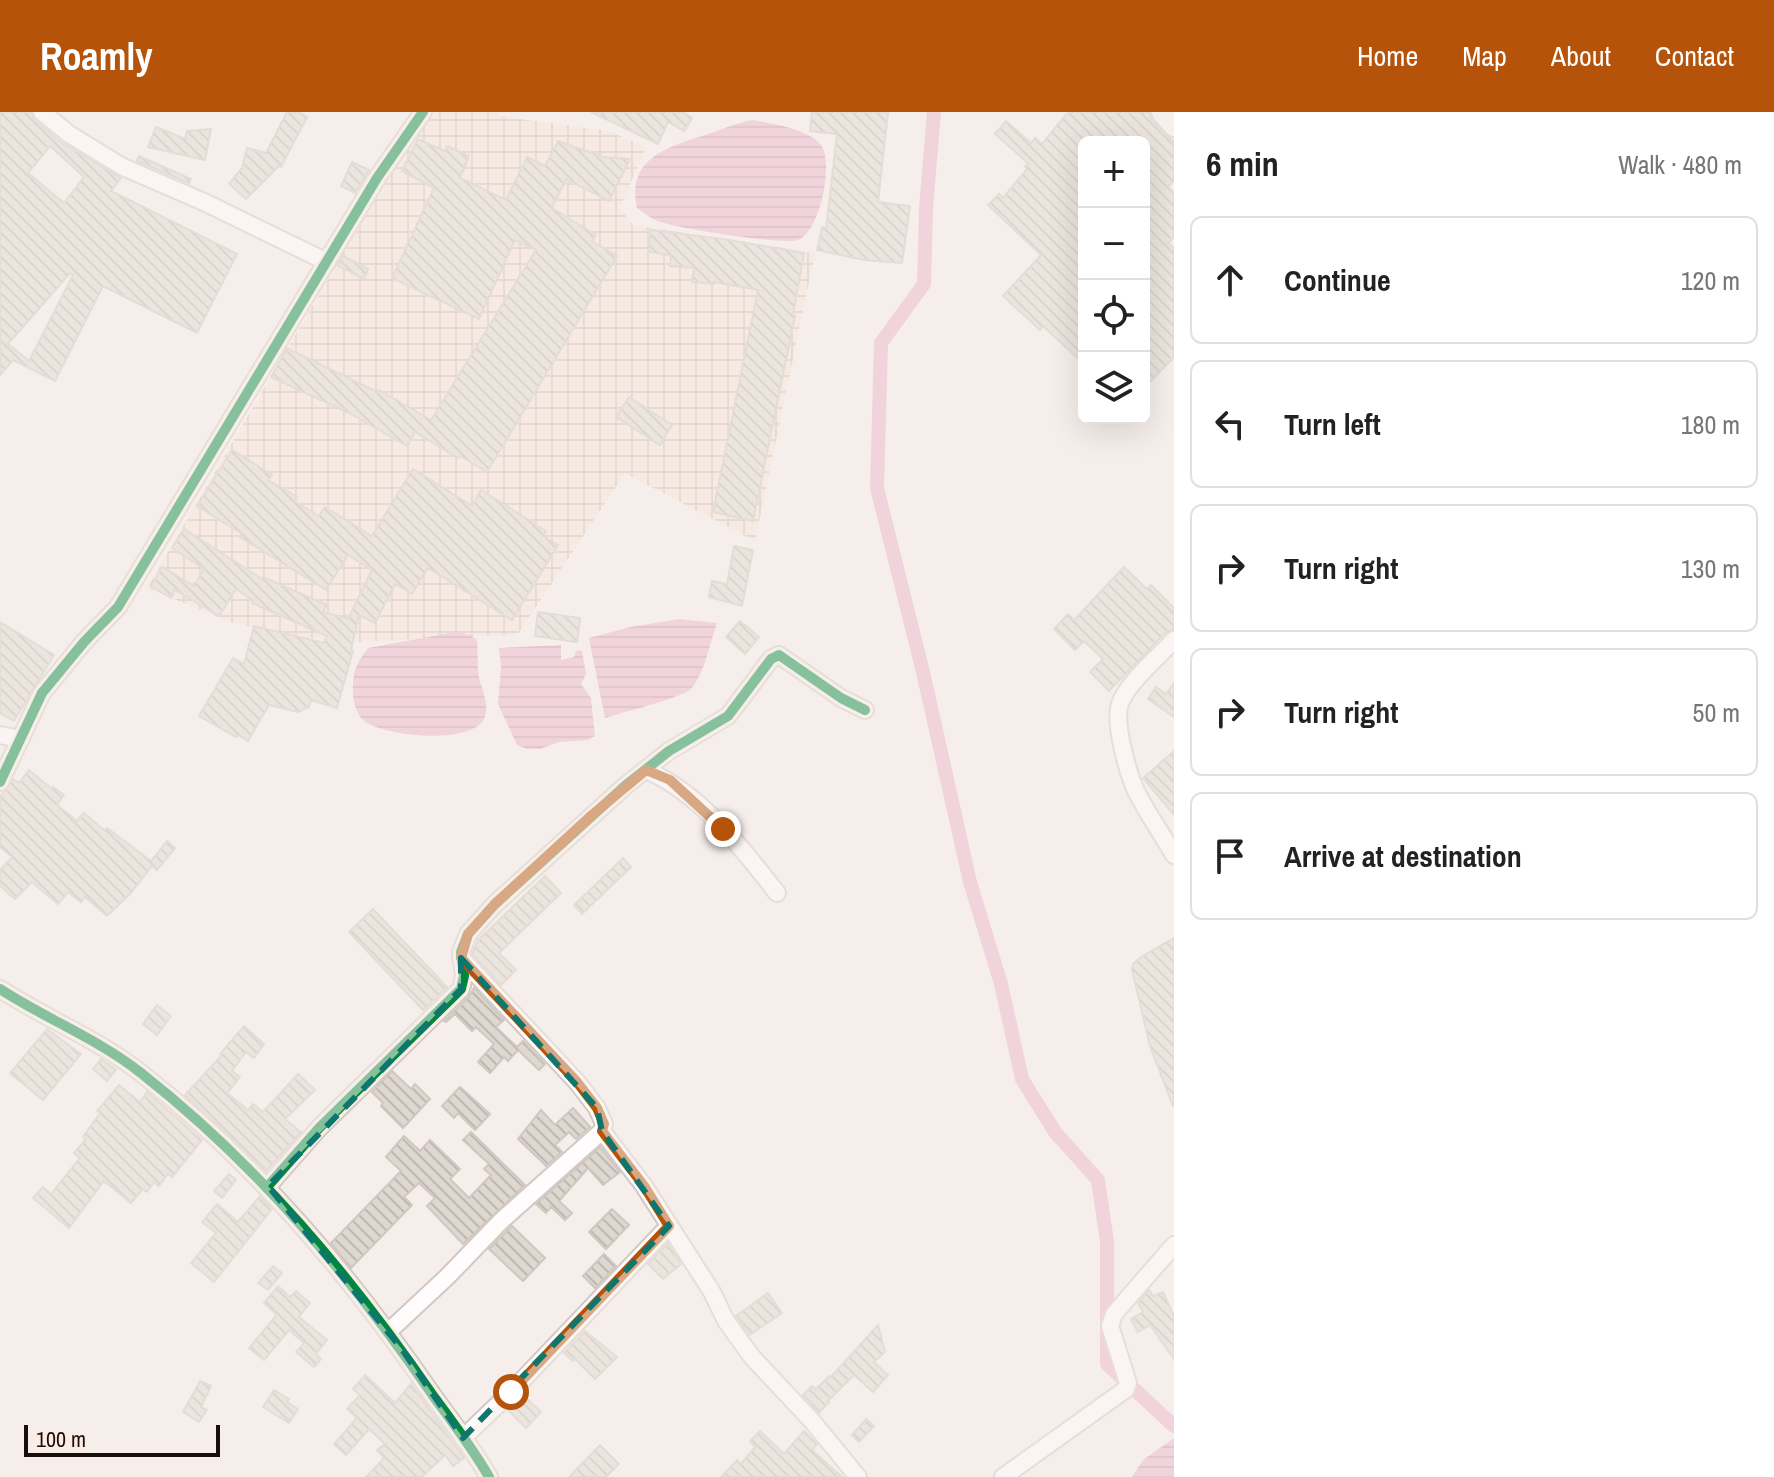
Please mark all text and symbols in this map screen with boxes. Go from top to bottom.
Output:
text: Roamly [40,31,153,82]
text: Home [1357,37,1418,75]
text: Map [1462,37,1507,75]
text: About [1551,37,1611,75]
text: Contact [1655,37,1734,75]
map controls [1078,136,1150,424]
button: + [1078,136,1150,208]
text: 6 min [1206,141,1279,187]
text: Walk · 480 m [1618,147,1742,182]
button: − [1078,208,1150,280]
icon: ahead [1208,258,1252,302]
text: Continue [1284,260,1391,300]
text: 120 m [1681,263,1740,298]
button: locate [1078,280,1150,352]
button: layers [1078,352,1150,424]
icon: left [1208,402,1252,446]
text: Turn left [1284,404,1381,444]
text: 180 m [1681,407,1740,442]
icon: right [1208,546,1252,590]
text: Turn right [1284,548,1398,588]
text: 130 m [1681,551,1740,586]
icon: right [1208,690,1252,734]
text: Turn right [1284,692,1398,732]
text: 50 m [1693,695,1740,730]
route end [705,811,741,847]
icon: arrive [1208,834,1252,878]
text: Arrive at destination [1284,836,1522,876]
route start [493,1374,529,1410]
scale bar [24,1421,220,1457]
text: 100 m [36,1424,86,1454]

